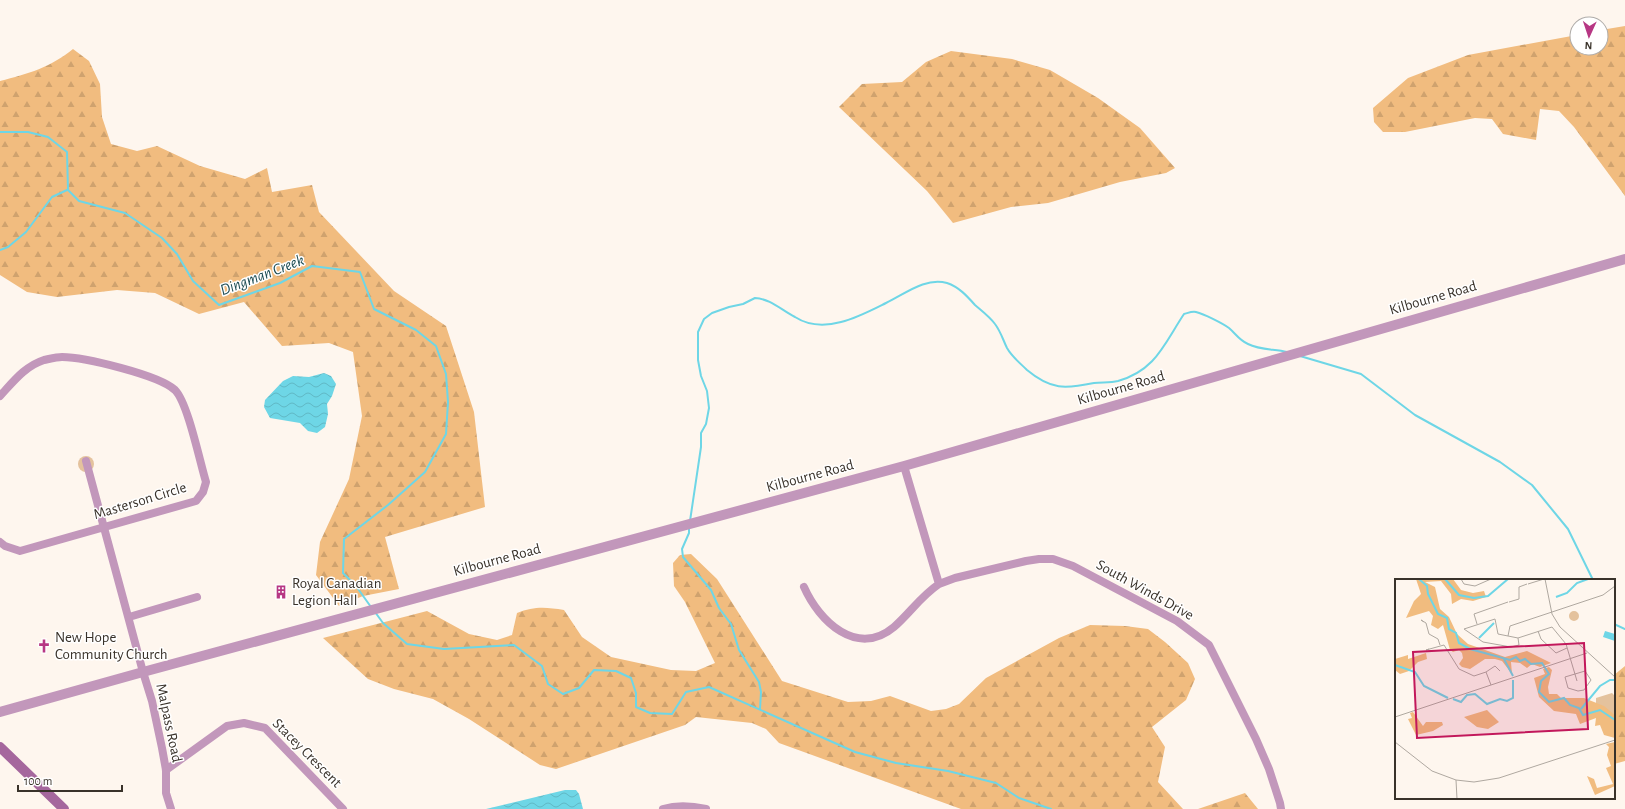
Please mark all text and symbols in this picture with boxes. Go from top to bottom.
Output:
north arrow [1569,16,1609,56]
text: N [1584,40,1593,51]
water label: Dingman Creek [218,252,306,298]
street label: Kilbourne Road [1388,278,1479,318]
street label: Kilbourne Road [1076,368,1167,408]
street label: Kilbourne Road [765,457,856,495]
street label: Masterson Circle [92,480,188,522]
street label: Kilbourne Road [452,541,543,579]
street label: South Winds Drive [1094,557,1196,623]
place label: Royal Canadian Legion Hall [292,576,381,608]
inset map [1395,579,1615,799]
building icon: Royal Canadian Legion Hall [273,584,289,600]
place label: New Hope Community Church [55,630,168,662]
church icon: New Hope Community Church [36,638,52,654]
street label: Malpass Road [153,682,185,764]
street label: Stacey Crescent [270,716,344,790]
scale bar [18,767,122,793]
text: 100 m [24,775,52,787]

